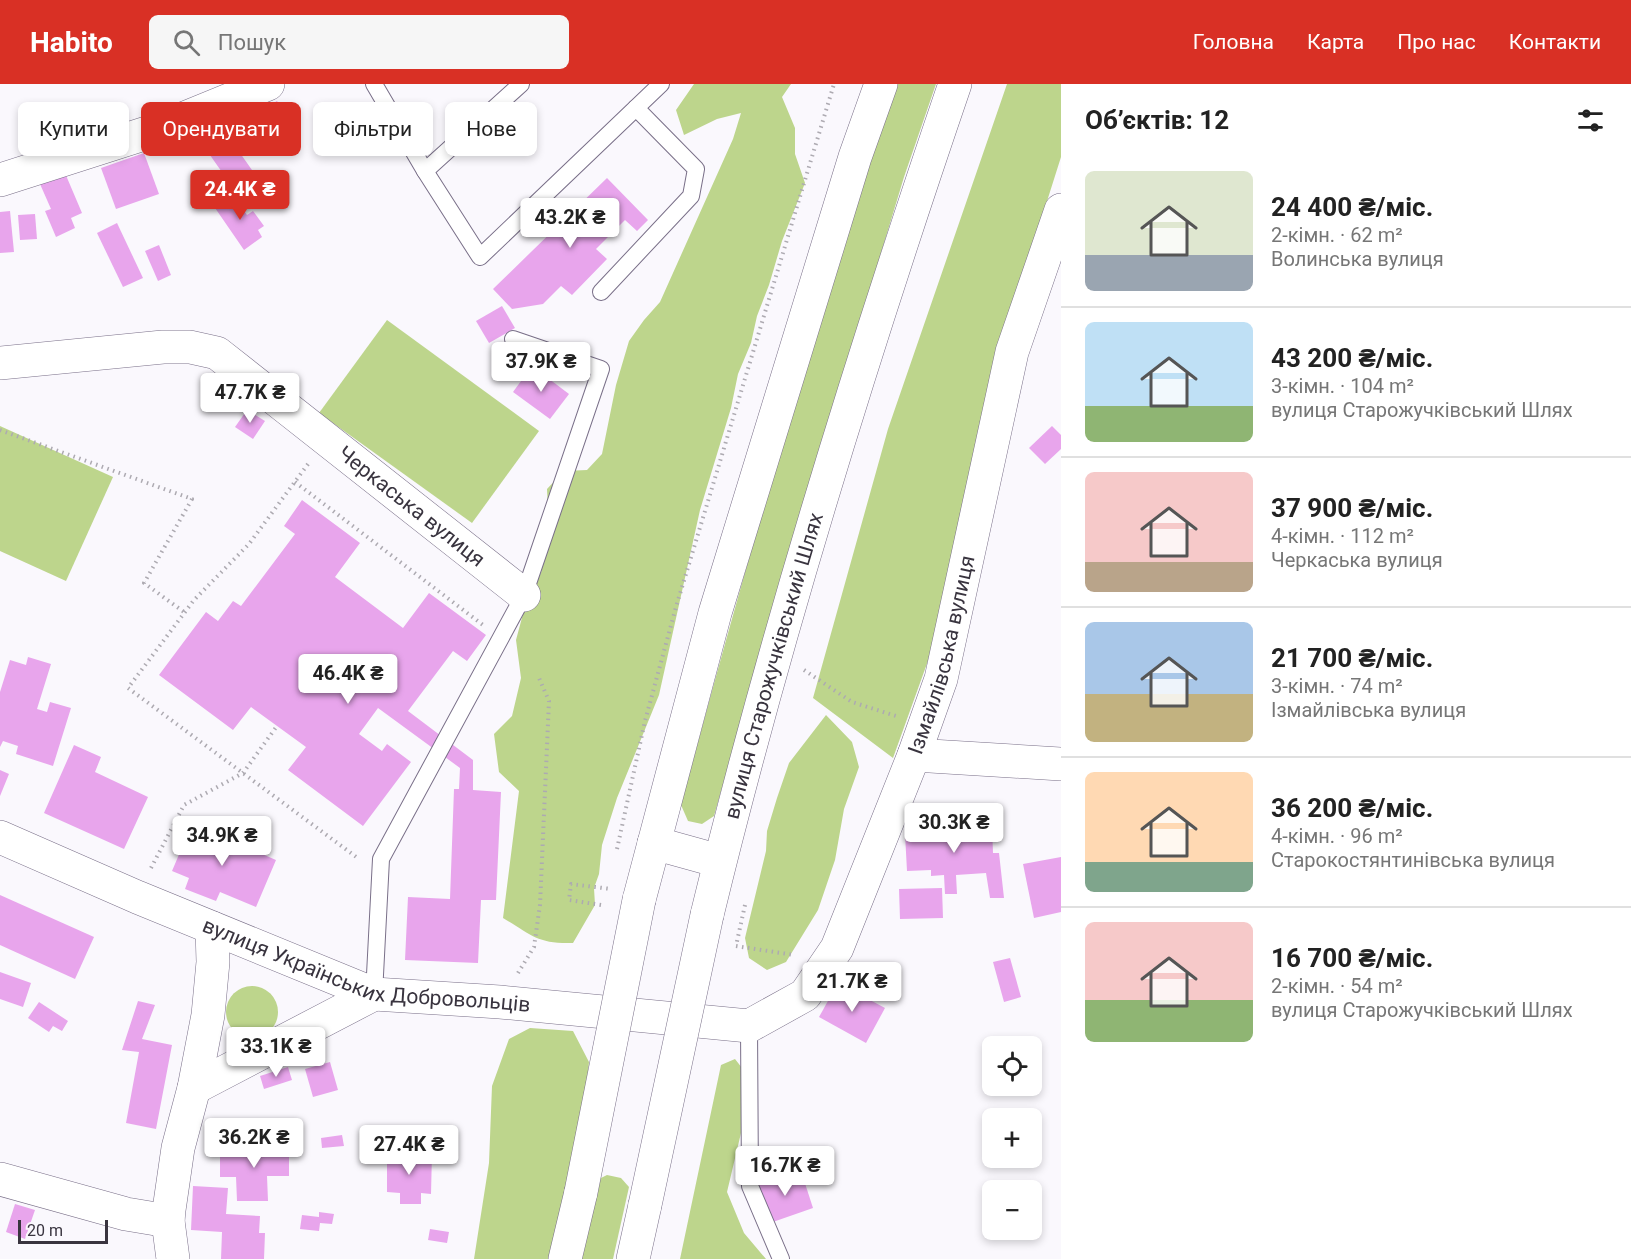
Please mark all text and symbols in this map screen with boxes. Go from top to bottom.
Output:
search box [149,15,569,69]
text: Habito [30,26,113,59]
icon: search [170,26,203,59]
text: Пошук [218,30,286,55]
text: Головна [1193,30,1274,54]
text: Карта [1307,30,1364,54]
text: Про нас [1397,30,1476,54]
text: Контакти [1509,30,1601,54]
chip: Купити [18,102,129,156]
chip: Орендувати [141,102,301,156]
chip: Фільтри [313,102,433,156]
chip: Нове [445,102,537,156]
icon: filters [1574,104,1607,137]
text: Об’єктів: 12 [1085,105,1229,135]
pin: 24.4K ₴ [185,170,295,221]
text: 24.4K ₴ [204,177,276,201]
text: 24 400 ₴/міс. [1271,192,1433,222]
icon: home [1133,195,1205,267]
pin: 43.2K ₴ [515,198,625,249]
text: 43.2K ₴ [534,205,606,229]
text: 2-кімн. · 62 m² [1271,223,1403,247]
text: Волинська вулиця [1271,247,1444,271]
pin: 37.9K ₴ [486,342,596,393]
text: 43 200 ₴/міс. [1271,343,1433,373]
icon: home [1133,346,1205,418]
text: 37.9K ₴ [505,349,577,373]
pin: 47.7K ₴ [195,373,305,424]
text: 3-кімн. · 104 m² [1271,374,1414,398]
text: 47.7K ₴ [214,380,286,404]
text: вулиця Старожучківський Шлях [1271,398,1573,422]
street label: Черкаська вулиця [333,441,490,572]
text: 37 900 ₴/міс. [1271,493,1433,523]
icon: home [1133,496,1205,568]
street label: вулиця Старожучківський Шлях [720,510,828,821]
text: 4-кімн. · 112 m² [1271,524,1414,548]
text: Черкаська вулиця [1271,548,1443,572]
street label: Ізмайлівська вулиця [903,553,979,757]
text: 21 700 ₴/міс. [1271,643,1433,673]
icon: home [1133,646,1205,718]
pin: 46.4K ₴ [293,654,403,705]
text: 46.4K ₴ [312,661,384,685]
text: 3-кімн. · 74 m² [1271,674,1403,698]
text: Ізмайлівська вулиця [1271,698,1466,722]
text: 36 200 ₴/міс. [1271,793,1433,823]
icon: home [1133,796,1205,868]
pin: 30.3K ₴ [899,803,1009,854]
text: 30.3K ₴ [918,810,990,834]
pin: 34.9K ₴ [167,816,277,867]
text: 34.9K ₴ [186,823,258,847]
text: 4-кімн. · 96 m² [1271,824,1403,848]
text: Старокостянтинівська вулиця [1271,848,1555,872]
street label: вулиця Українських Добровольців [199,913,531,1017]
text: 16 700 ₴/міс. [1271,943,1433,973]
icon: home [1133,946,1205,1018]
pin: 21.7K ₴ [797,962,907,1013]
text: 21.7K ₴ [816,969,888,993]
text: 2-кімн. · 54 m² [1271,974,1403,998]
text: вулиця Старожучківський Шлях [1271,998,1573,1022]
pin: 33.1K ₴ [221,1027,331,1078]
text: 33.1K ₴ [240,1034,312,1058]
map controls [982,1036,1042,1240]
button: locate [982,1036,1042,1096]
button: + [982,1108,1042,1168]
pin: 36.2K ₴ [199,1118,309,1169]
text: 36.2K ₴ [218,1125,290,1149]
pin: 27.4K ₴ [354,1125,464,1176]
text: 27.4K ₴ [373,1132,445,1156]
pin: 16.7K ₴ [730,1146,840,1197]
text: 16.7K ₴ [749,1153,821,1177]
button: − [982,1180,1042,1240]
scale bar [18,1217,108,1244]
text: 20 m [27,1221,63,1240]

